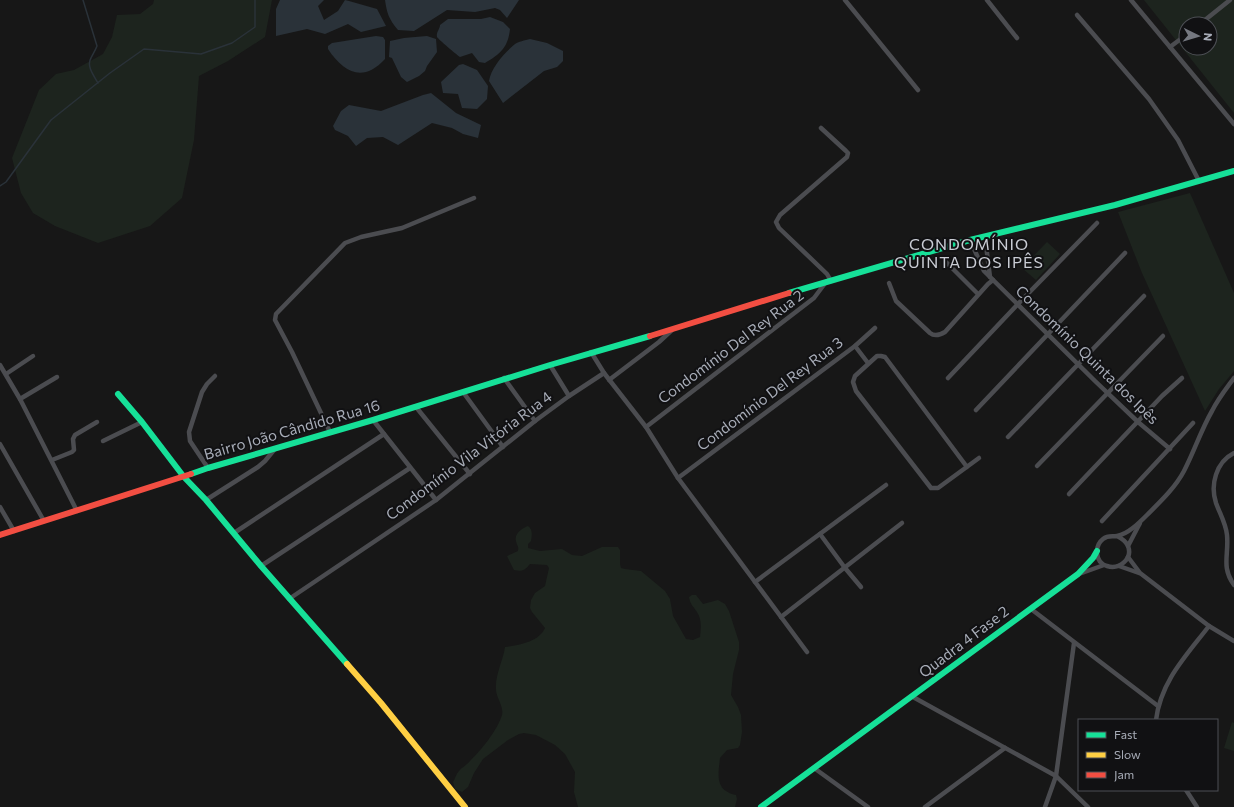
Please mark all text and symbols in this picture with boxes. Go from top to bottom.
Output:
north arrow [1178,16,1218,56]
text: N [1202,32,1215,42]
district label: CONDOMÍNIO QUINTA DOS IPÊS [894,234,1044,271]
street label: Condomínio Quinta dos Ipês [1013,281,1163,427]
street label: Condomínio Del Rey Rua 2 [654,286,807,407]
street label: Condomínio Del Rey Rua 3 [693,332,846,454]
street label: Condomínio Vila Vitória Rua 4 [382,387,555,524]
street label: Bairro João Cândido Rua 16 [202,395,382,463]
street label: Quadra 4 Fase 2 [915,602,1012,681]
legend [1078,719,1218,791]
text: Fast [1114,727,1137,741]
text: Slow [1114,747,1141,761]
text: Jam [1114,767,1134,782]

